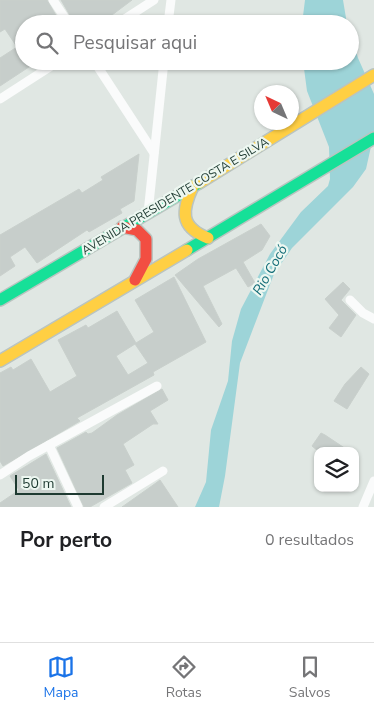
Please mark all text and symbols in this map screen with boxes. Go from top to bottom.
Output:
search box [15,15,359,70]
icon: search [33,29,61,57]
text: Pesquisar aqui [73,30,197,56]
north arrow [254,85,299,130]
street label: AVENIDA PRESIDENTE COSTA E SILVA [78,134,272,258]
water label: Rio Cocó [248,241,292,298]
map controls [314,447,359,492]
button: layers [314,447,359,492]
scale bar [15,472,104,495]
text: 50 m [22,474,54,493]
text: Por perto [20,526,112,554]
text: 0 resultados [265,529,354,551]
tab: Mapa [44,653,79,702]
tab: Rotas [166,653,202,702]
tab: Salvos [289,653,330,702]

